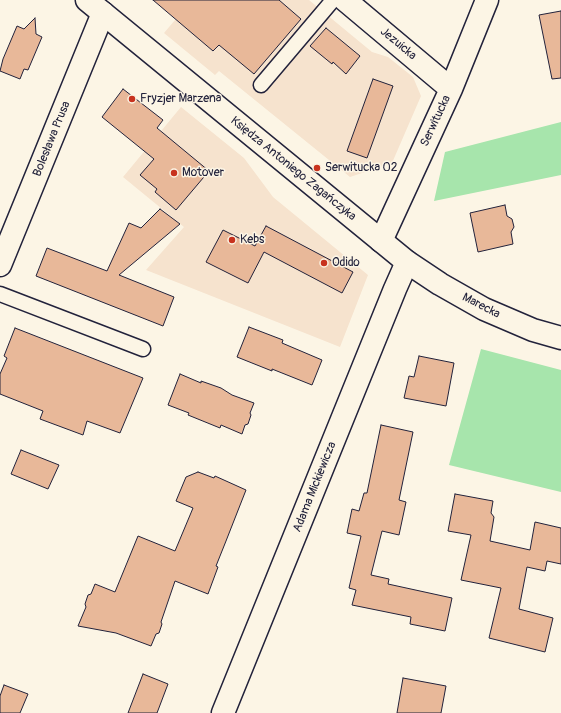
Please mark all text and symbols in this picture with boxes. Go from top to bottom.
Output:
street label: Jezuicka [377,25,419,63]
place label: Fryzjer Marzena [140,92,221,106]
street label: Serwitucka [418,93,454,149]
marker: Fryzjer Marzena [127,94,137,104]
street label: Bolesława Prusa [30,99,74,179]
street label: Księdza Antoniego Zagańczyka [227,114,359,224]
place label: Serwitucka 02 [325,161,397,175]
marker: Serwitucka 02 [312,163,322,173]
place label: Motover [182,166,224,180]
marker: Motover [169,168,179,178]
place label: Kebs [240,233,264,247]
marker: Kebs [227,235,237,245]
place label: Odido [332,256,360,270]
marker: Odido [319,258,329,268]
street label: Marecka [460,290,502,322]
street label: Adama Mickiewicza [290,440,340,534]

